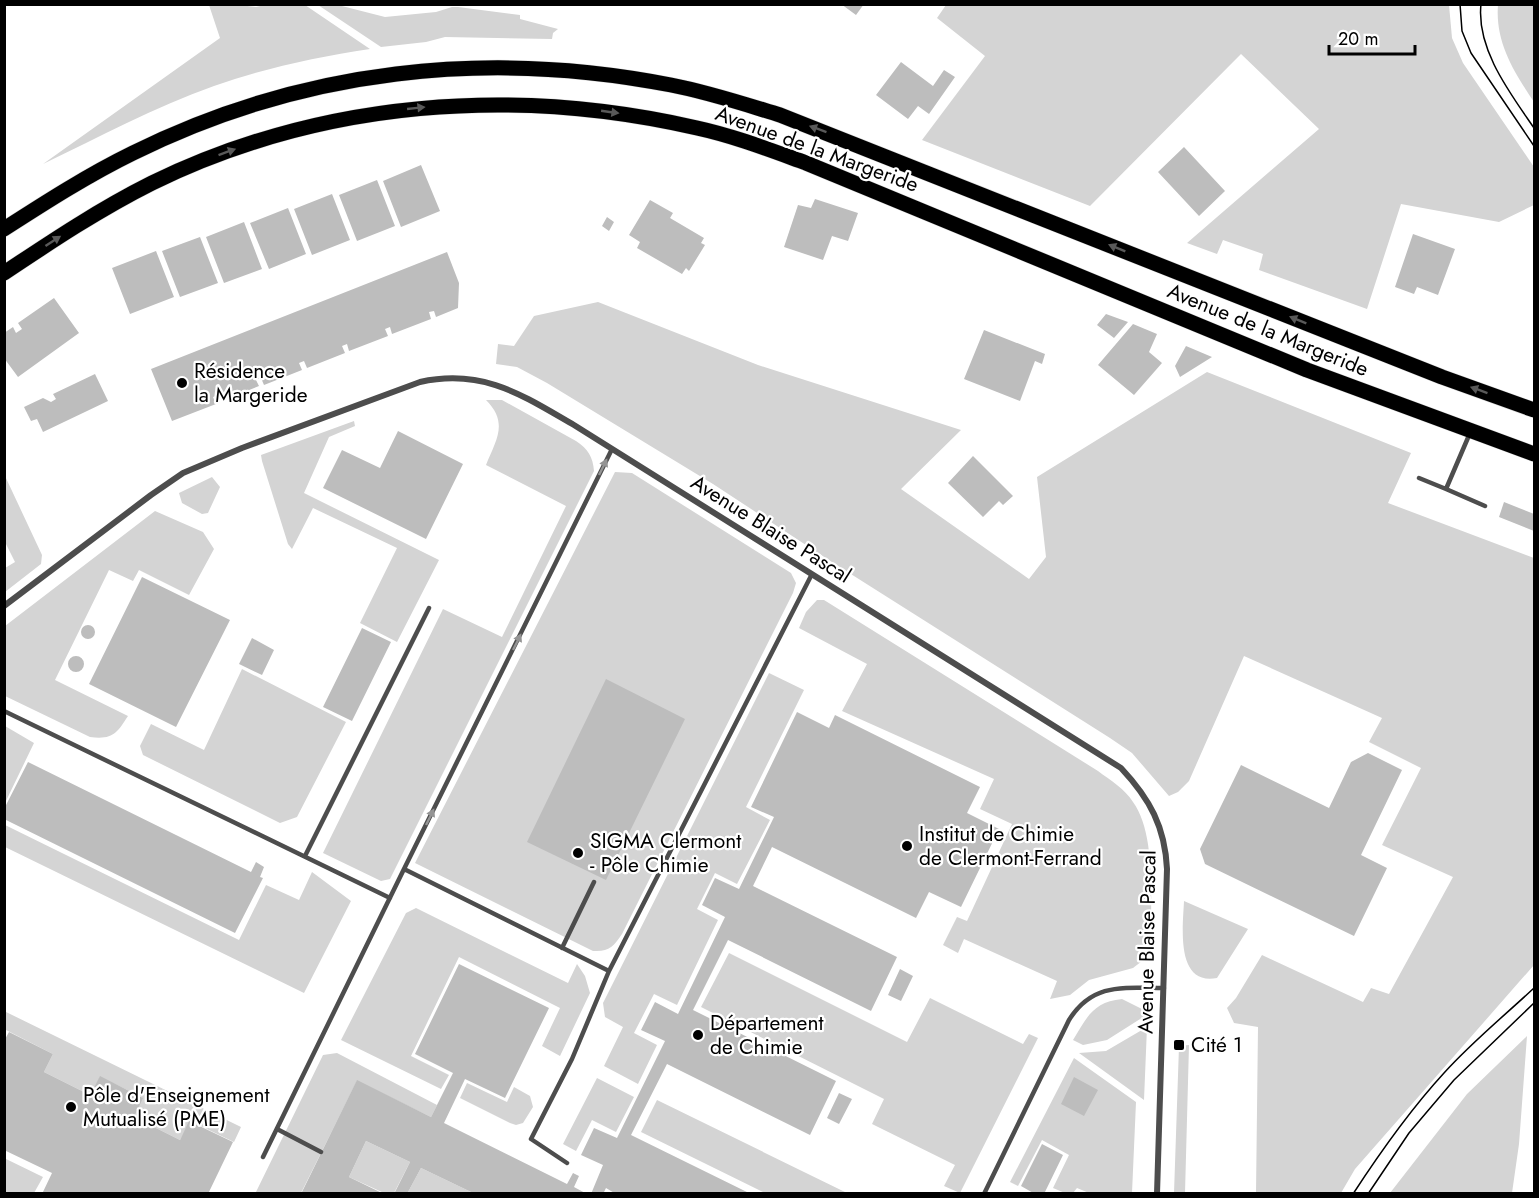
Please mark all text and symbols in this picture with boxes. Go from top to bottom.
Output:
scale bar [1329,18,1414,56]
text: 20 m [1338,26,1378,52]
street label: Avenue de la Margeride [711,98,923,200]
one-way arrow [406,104,425,113]
one-way arrow [601,107,620,116]
one-way arrow [809,124,827,133]
one-way arrow [218,147,236,157]
one-way arrow [45,236,61,247]
one-way arrow [1107,243,1125,253]
street label: Avenue de la Margeride [1163,276,1373,384]
one-way arrow [1289,315,1307,324]
place label: Résidence la Margeride [194,356,308,410]
marker: Résidence la Margeride [175,376,189,390]
one-way arrow [1470,385,1488,395]
one-way arrow [599,459,608,476]
street label: Avenue Blaise Pascal [685,468,857,590]
one-way arrow [512,633,522,650]
one-way arrow [426,808,435,825]
place label: Institut de Chimie de Clermont-Ferrand [919,819,1102,873]
place label: SIGMA Clermont - Pôle Chimie [590,826,741,880]
marker: Institut de Chimie de Clermont-Ferrand [900,839,914,853]
marker: SIGMA Clermont - Pôle Chimie [571,846,585,860]
street label: Avenue Blaise Pascal [1130,850,1164,1034]
place label: Département de Chimie [710,1008,823,1062]
marker: Département de Chimie [691,1028,705,1042]
place label: Cité 1 [1191,1030,1242,1060]
marker: Cité 1 [1172,1038,1186,1052]
place label: Pôle d'Enseignement Mutualisé (PME) [83,1080,270,1134]
marker: Pôle d'Enseignement Mutualisé (PME) [64,1100,78,1114]

